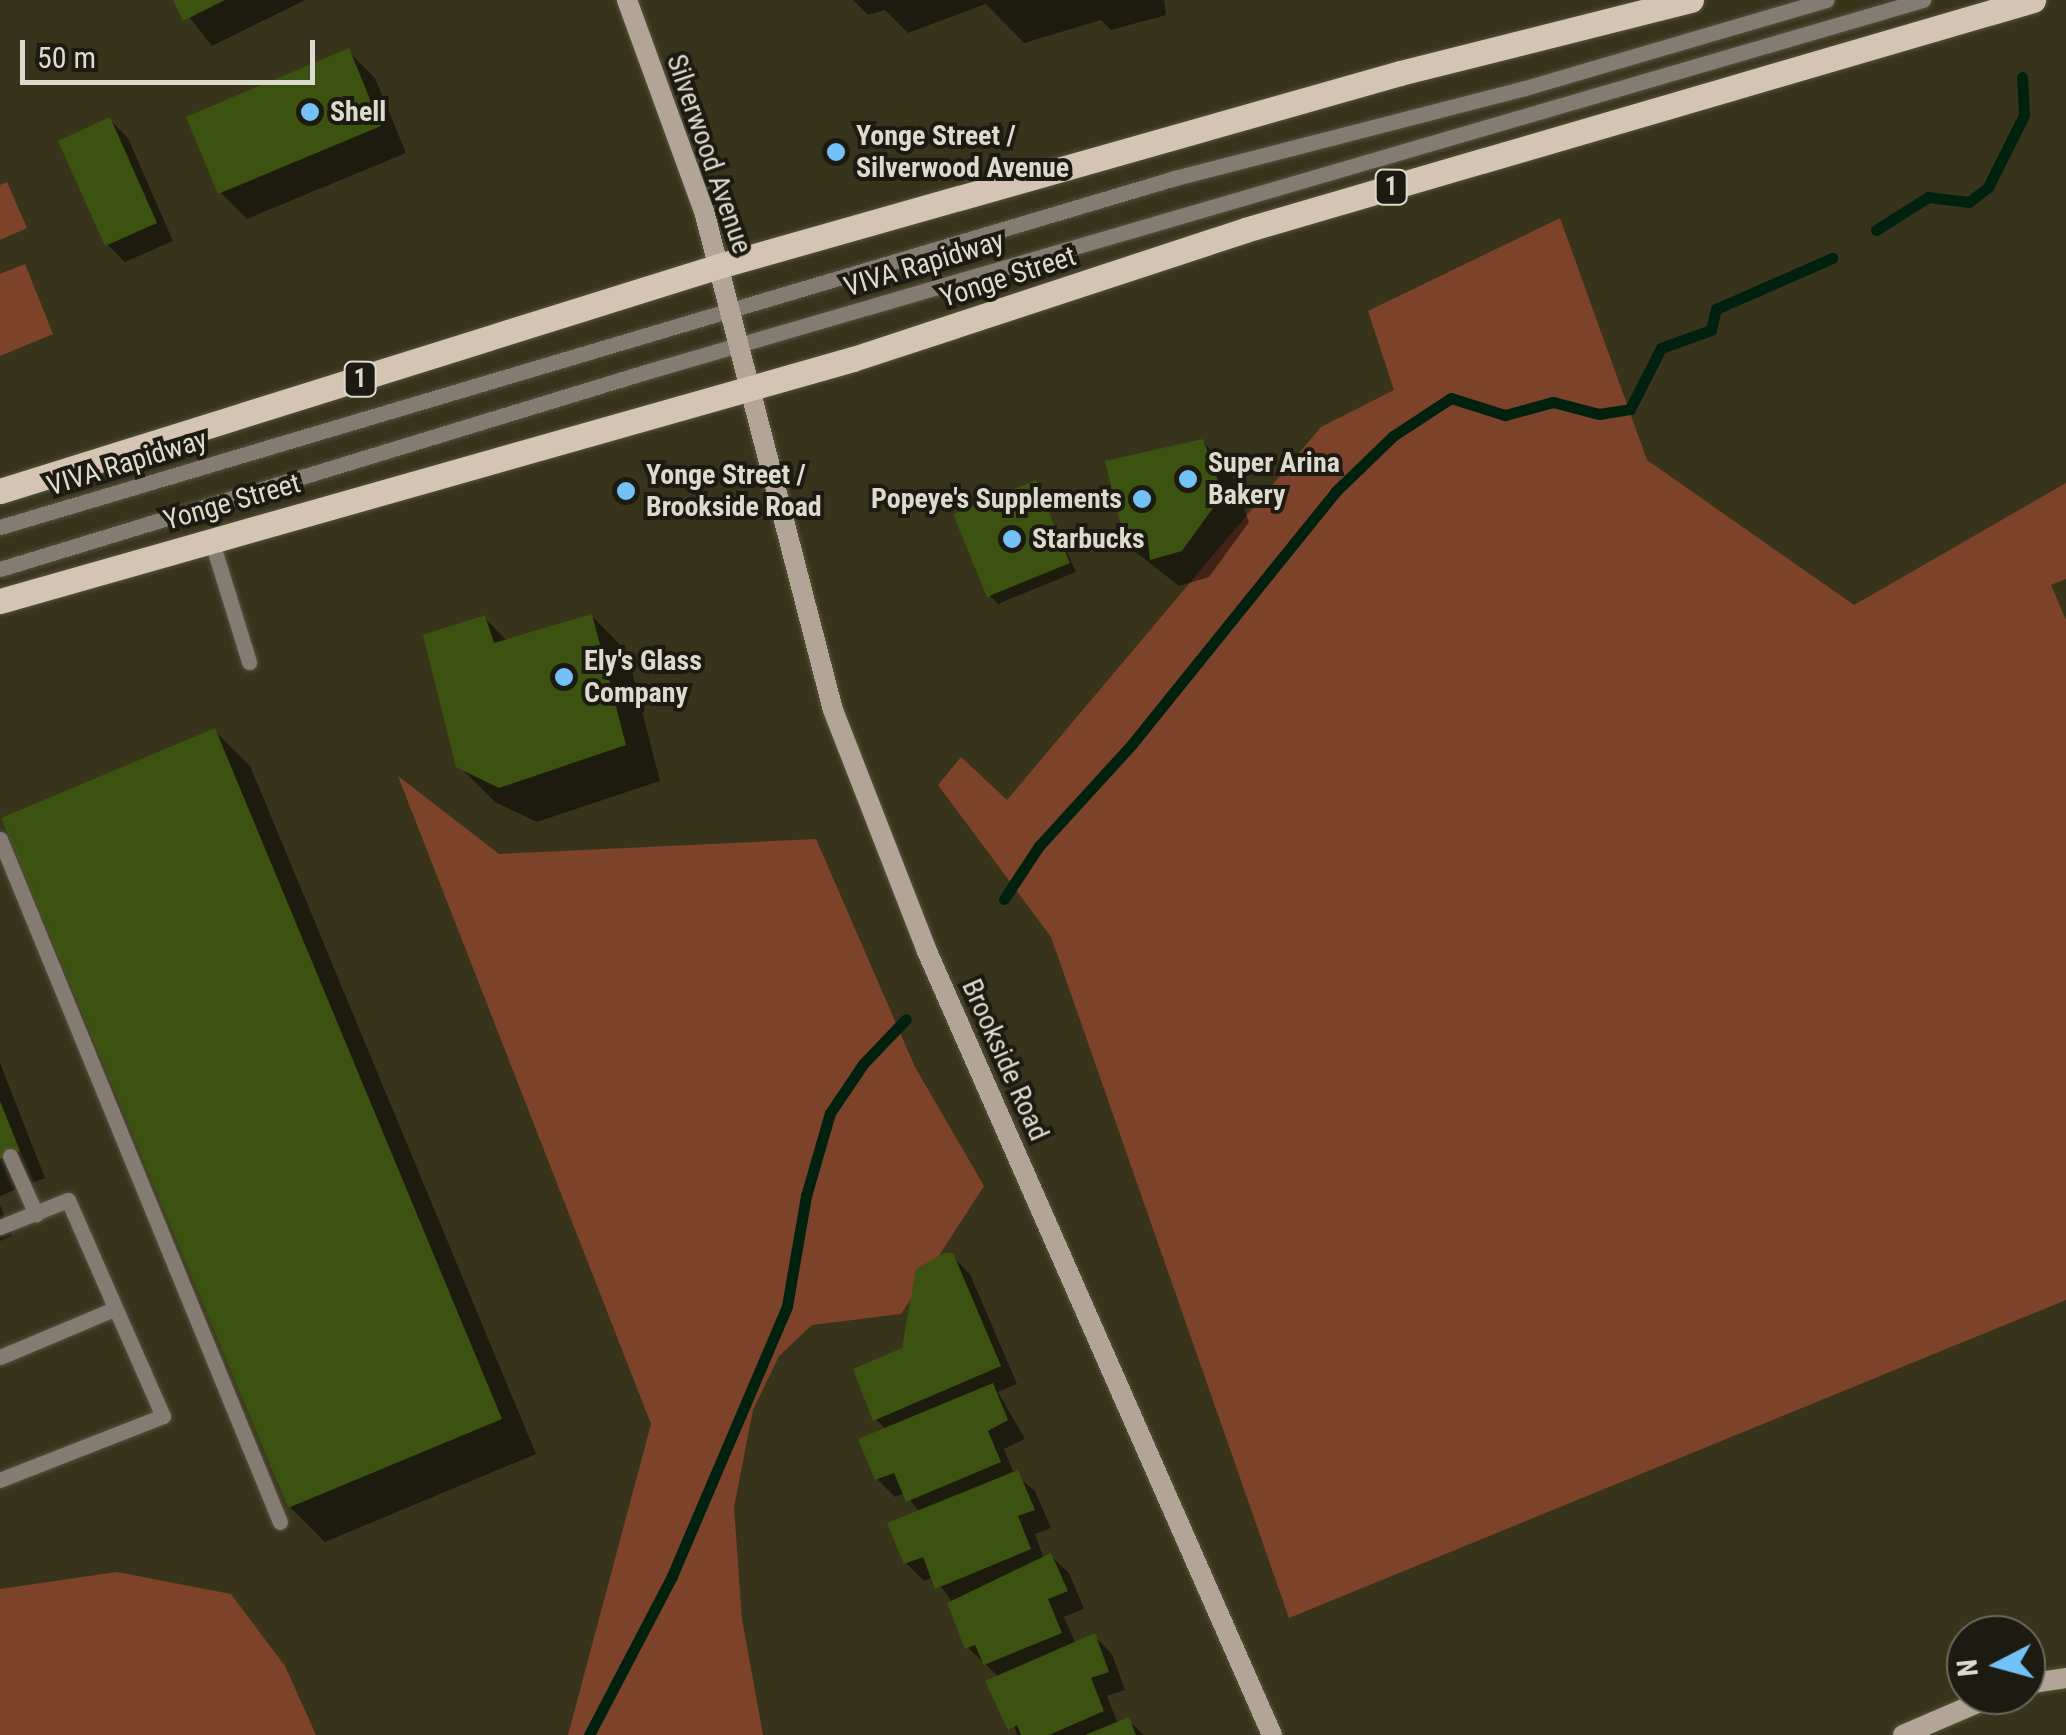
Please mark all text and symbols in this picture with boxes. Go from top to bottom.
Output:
scale bar [25,20,320,82]
text: 50 m [37,40,96,75]
street label: Silverwood Avenue [659,50,759,258]
place label: Shell [330,95,386,129]
marker: Shell [299,101,321,123]
place label: Yonge Street / Silverwood Avenue [856,119,1069,185]
marker: Yonge Street / Silverwood Avenue [825,141,847,163]
road number: 1 [1374,167,1408,207]
street label: VIVA Rapidway [840,224,1008,304]
street label: Yonge Street [936,239,1080,315]
road number: 1 [342,359,378,399]
street label: VIVA Rapidway [43,423,211,503]
place label: Super Arina Bakery [1208,446,1340,512]
place label: Yonge Street / Brookside Road [646,458,822,524]
street label: Yonge Street [160,467,304,537]
marker: Super Arina Bakery [1177,468,1199,490]
marker: Yonge Street / Brookside Road [615,480,637,502]
place label: Popeye's Supplements [871,482,1122,516]
marker: Popeye's Supplements [1131,488,1153,510]
place label: Starbucks [1032,522,1145,556]
marker: Starbucks [1001,528,1023,550]
place label: Ely's Glass Company [584,644,702,710]
marker: Ely's Glass Company [553,666,575,688]
street label: Brookside Road [954,974,1056,1146]
north arrow [1946,1615,2046,1715]
text: N [1950,1658,1985,1678]

